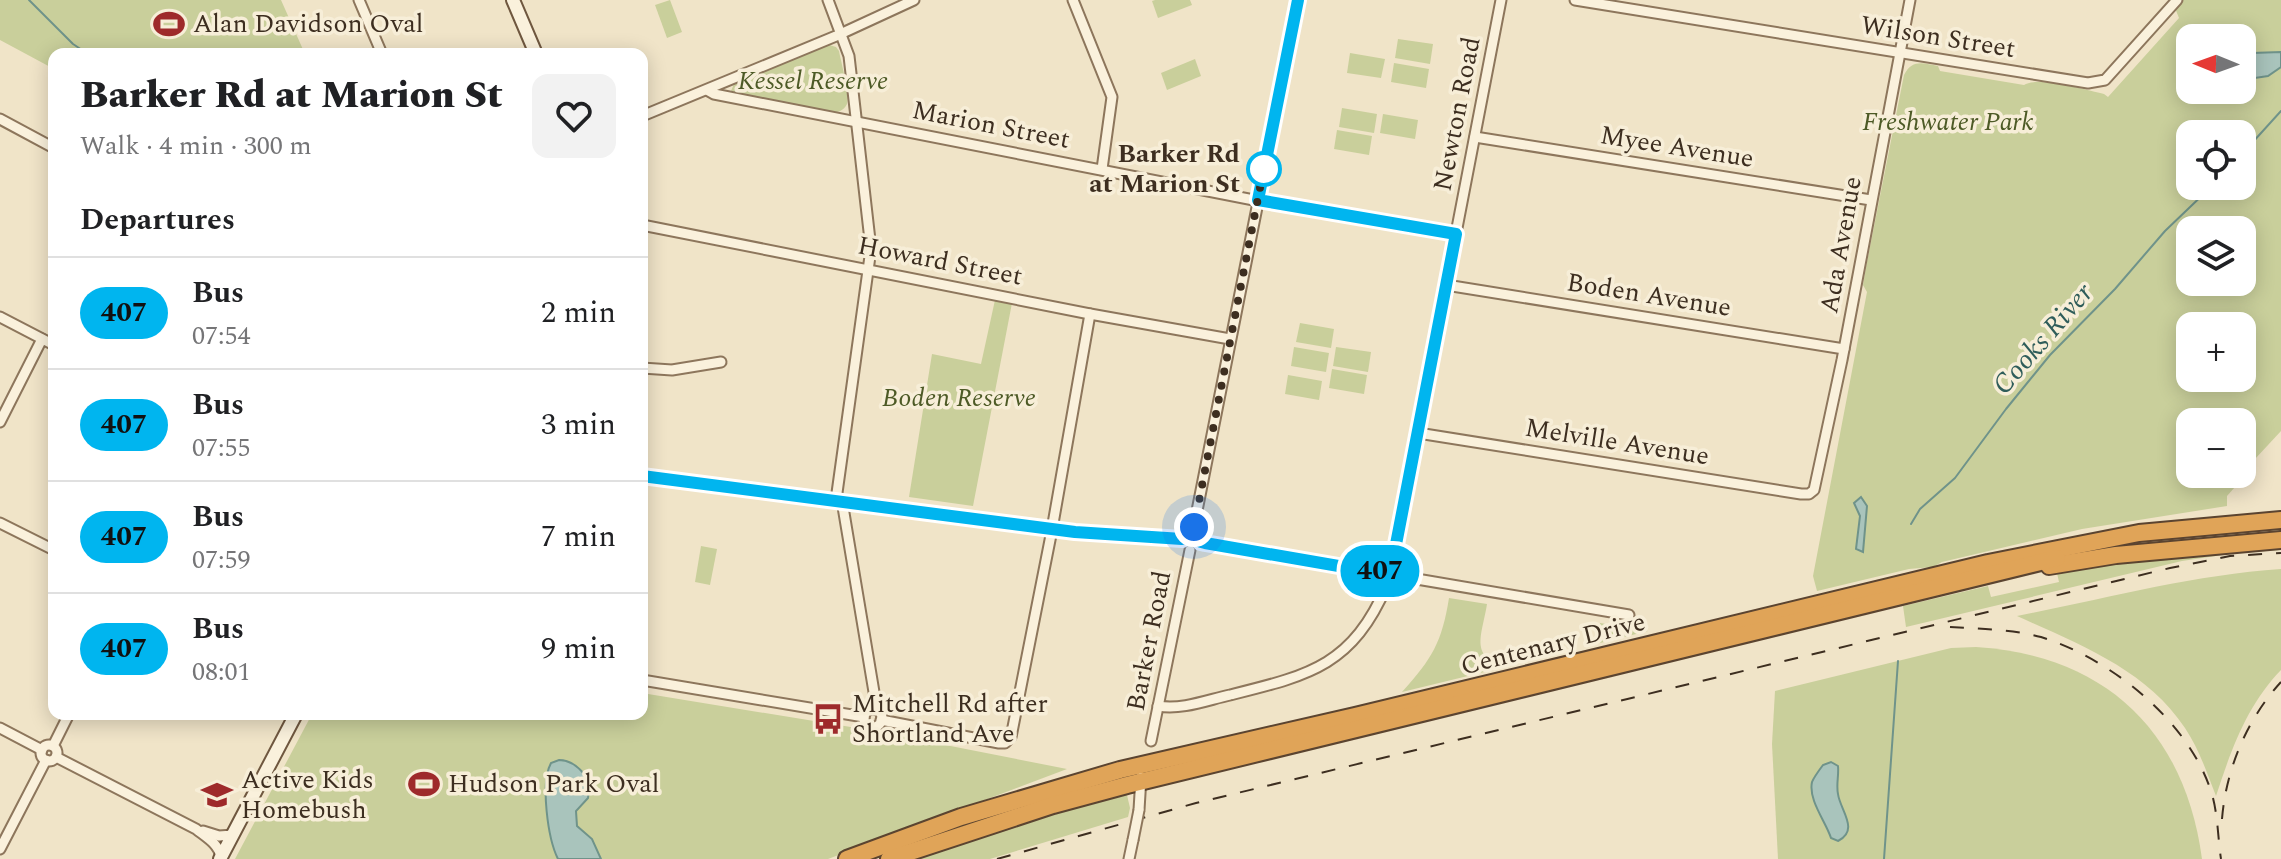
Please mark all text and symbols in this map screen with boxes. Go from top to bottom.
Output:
place label: Alan Davidson Oval [193,4,423,44]
street label: Wilson Street [1858,5,2018,69]
sports icon: Alan Davidson Oval [152,7,186,41]
north arrow [2176,24,2256,104]
map controls [2176,24,2256,488]
street label: Newton Road [1422,33,1492,195]
park label: Kessel Reserve [738,61,888,101]
text: Barker Rd at Marion St [80,67,503,125]
button: heart [532,74,616,158]
street label: Marion Street [909,90,1073,160]
park label: Freshwater Park [1862,102,2034,142]
street label: Myee Avenue [1597,115,1757,179]
button: locate [2176,120,2256,200]
text: Walk · 4 min · 300 m [80,126,312,166]
place label: Barker Rd at Marion St [1089,134,1240,204]
marker: Barker Rd at Marion St [1247,152,1281,186]
street label: Ada Avenue [1809,173,1873,317]
text: Departures [80,197,235,243]
button: layers [2176,216,2256,296]
street label: Howard Street [854,225,1026,297]
street label: Boden Avenue [1564,262,1734,328]
text: Bus [192,270,244,316]
water label: Cooks River [1982,273,2104,404]
text: 2 min [541,290,616,336]
text: 407 [100,291,148,334]
button: + [2176,312,2256,392]
text: 07:54 [192,316,251,356]
park label: Boden Reserve [882,378,1036,418]
text: Bus [192,382,244,428]
text: 3 min [541,402,616,448]
text: 407 [100,403,148,446]
street label: Melville Avenue [1522,408,1712,476]
button: − [2176,408,2256,488]
text: 07:55 [192,428,251,468]
text: Bus [192,494,244,540]
your location [1174,507,1214,547]
text: 7 min [541,514,616,560]
text: 407 [100,515,148,558]
text: 07:59 [192,540,251,580]
line badge: 407 [1334,545,1426,597]
text: 407 [1356,549,1404,592]
street label: Barker Road [1116,567,1182,715]
street label: Centenary Drive [1456,602,1650,686]
text: Bus [192,606,244,652]
text: 9 min [541,626,616,672]
text: 407 [100,627,148,670]
text: 08:01 [192,652,251,692]
place label: Mitchell Rd after Shortland Ave [852,684,1048,754]
bus stop icon: Mitchell Rd after Shortland Ave [811,702,845,736]
place label: Active Kids Homebush [241,760,374,830]
place label: Hudson Park Oval [448,764,659,804]
sports icon: Hudson Park Oval [407,767,441,801]
school or university icon: Active Kids Homebush [200,778,234,812]

